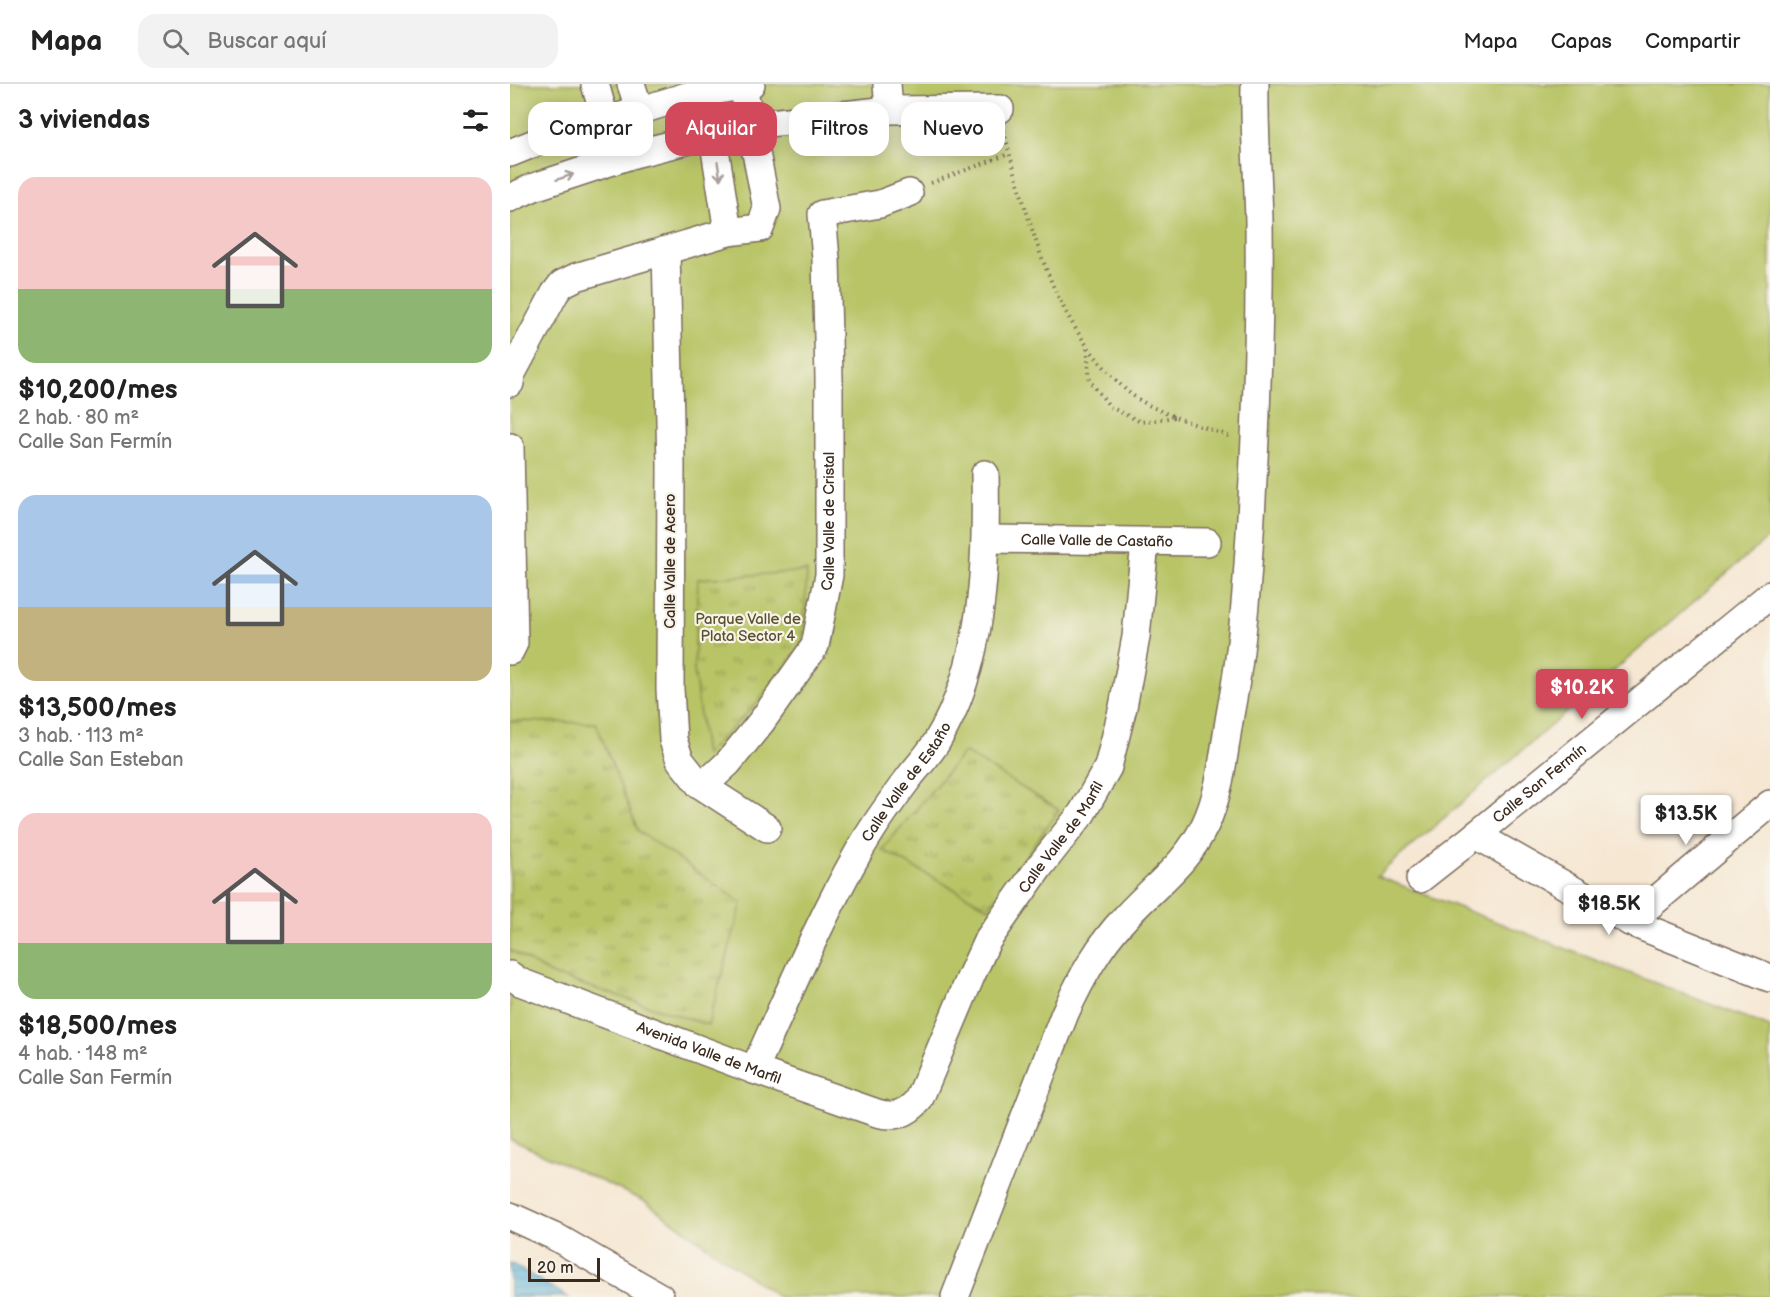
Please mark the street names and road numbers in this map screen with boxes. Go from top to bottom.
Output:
street label: Calle Valle de Cristal [817,452,839,592]
street label: Calle Valle de Acero [661,493,680,629]
street label: Calle Valle de Castaño [1021,530,1173,551]
street label: Calle Valle de Estaño [857,719,956,845]
street label: Calle San Fermín [1488,739,1590,827]
street label: Calle Valle de Marfil [1014,778,1107,897]
street label: Avenida Valle de Marfil [634,1017,784,1088]

